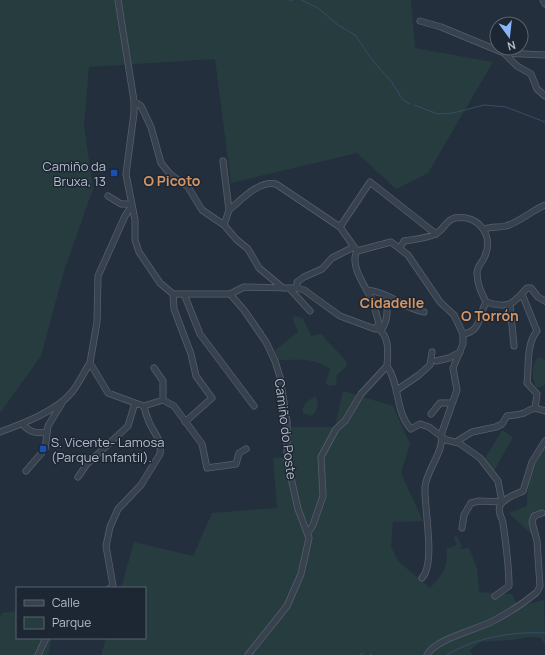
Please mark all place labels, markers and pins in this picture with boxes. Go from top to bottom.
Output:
place label: Camiño da Bruxa, 13 [42,157,106,190]
marker: Camiño da Bruxa, 13 [109,168,119,178]
place label: S. Vicente- Lamosa (Parque Infantil). [51,433,164,466]
marker: S. Vicente- Lamosa (Parque Infantil). [38,444,48,454]

